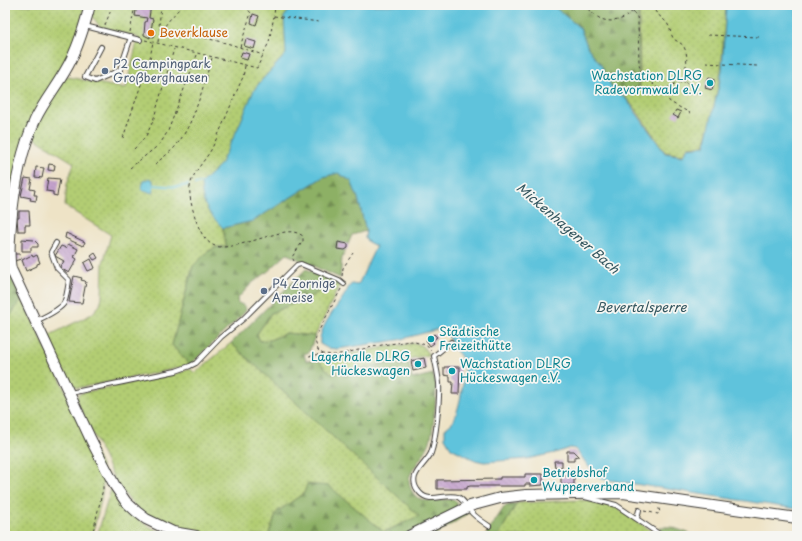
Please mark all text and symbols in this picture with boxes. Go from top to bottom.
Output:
place label: Beverklause [159,23,228,41]
marker: Beverklause [146,28,156,38]
place label: P2 Campingpark Großberghausen [113,54,211,86]
marker: P2 Campingpark Großberghausen [100,66,110,76]
place label: Wachstation DLRG Radevormwald e.V. [591,66,702,98]
marker: Wachstation DLRG Radevormwald e.V. [705,78,715,88]
water label: Mickenhagener Bach [513,178,624,278]
place label: P4 Zornige Ameise [272,274,335,306]
marker: P4 Zornige Ameise [259,286,269,296]
water label: Bevertalsperre [596,297,687,316]
place label: Städtische Freizeithütte [439,322,511,354]
marker: Städtische Freizeithütte [426,334,436,344]
place label: Lagerhalle DLRG Hückeswagen [311,347,410,379]
place label: Wachstation DLRG Hückeswagen e.V. [460,354,571,386]
marker: Lagerhalle DLRG Hückeswagen [413,359,423,369]
marker: Wachstation DLRG Hückeswagen e.V. [447,366,457,376]
place label: Betriebshof Wupperverband [542,463,635,495]
marker: Betriebshof Wupperverband [529,475,539,485]

